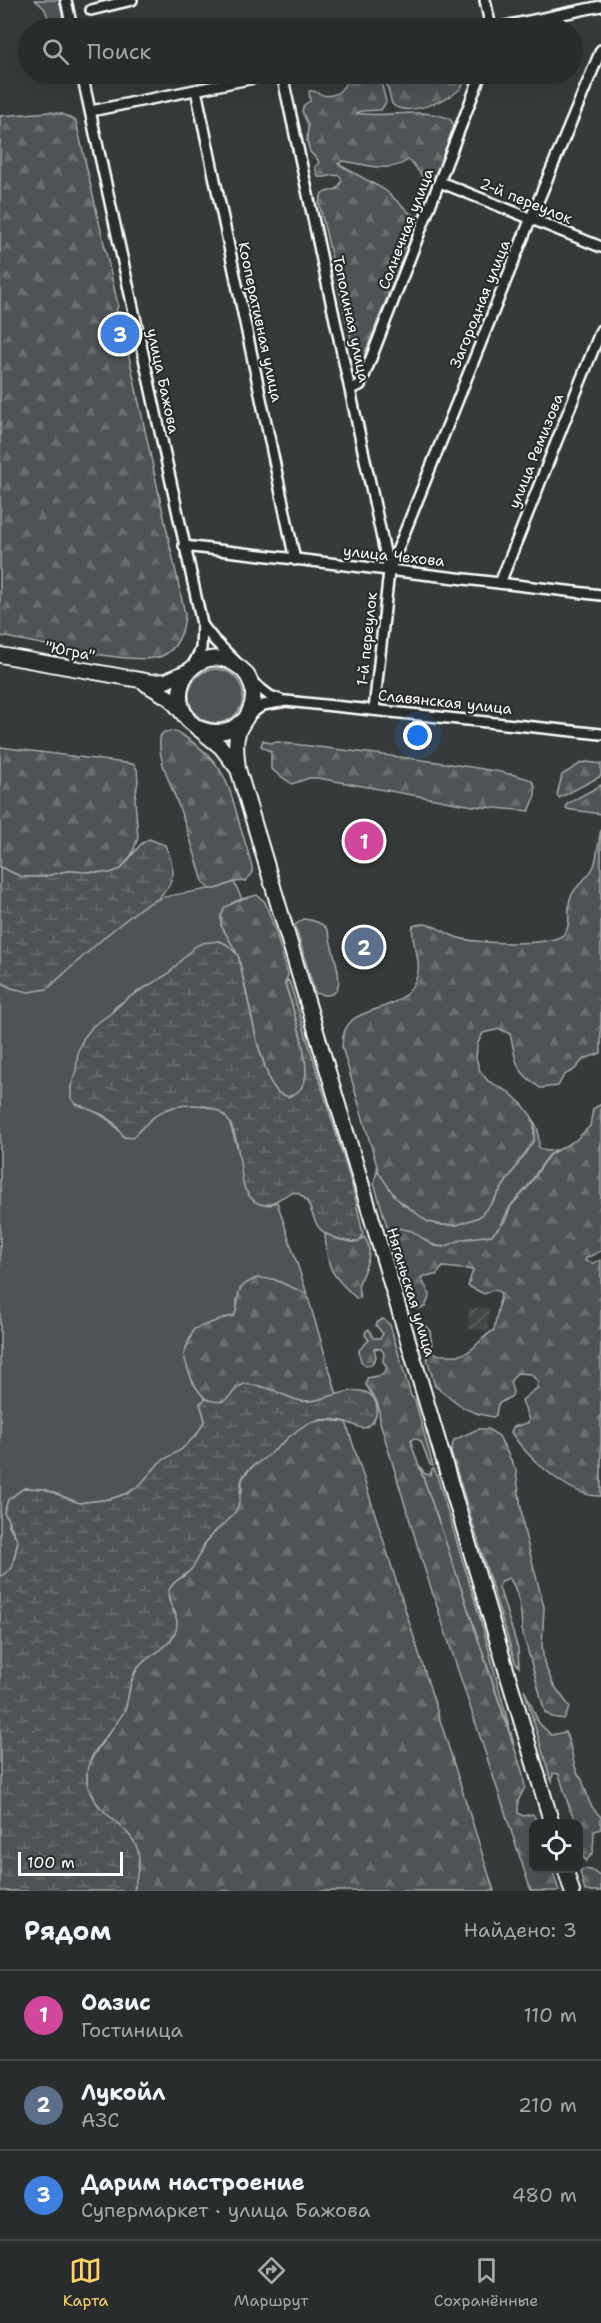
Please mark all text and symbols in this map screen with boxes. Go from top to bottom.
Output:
search box [18,18,583,84]
icon: search [39,35,72,68]
text: Поиск [87,37,151,66]
street label: Солнечная улица [374,165,438,292]
street label: 2-й переулок [477,173,575,229]
street label: Загородная улица [445,236,515,371]
street label: Кооперативная улица [233,240,287,405]
street label: Тополиная улица [328,254,374,385]
pin: 3 [100,312,140,356]
street label: улица Бажова [142,327,184,436]
street label: улица Ремизова [504,390,568,511]
street label: улица Чехова [342,541,446,571]
street label: 1-й переулок [352,591,382,687]
street label: "Югра" [43,636,97,666]
street label: Славянская улица [377,685,514,719]
your location [403,721,432,750]
pin: 1 [344,818,384,864]
pin: 2 [344,924,384,970]
street label: Няганьская улица [382,1225,440,1360]
map controls [529,1819,583,1873]
button: locate [529,1819,583,1873]
scale bar [18,1849,123,1876]
text: 100 m [27,1852,75,1873]
text: Рядом [24,1913,111,1948]
text: Найдено: 3 [464,1917,577,1943]
text: Оазис [81,1988,151,2017]
text: 1 [39,2002,48,2028]
text: 110 m [523,2002,577,2028]
text: Гостиница [81,2017,183,2043]
text: Лукойл [81,2078,165,2107]
text: 2 [37,2092,51,2118]
text: 210 m [518,2092,577,2118]
text: АЗС [81,2107,119,2133]
text: Дарим настроение [81,2168,305,2197]
text: 3 [37,2182,51,2208]
text: 480 m [512,2182,577,2208]
text: Супермаркет · улица Бажова [81,2197,370,2223]
tab: Карта [63,2254,108,2311]
tab: Маршрут [234,2254,308,2311]
tab: Сохранённые [434,2254,538,2311]

